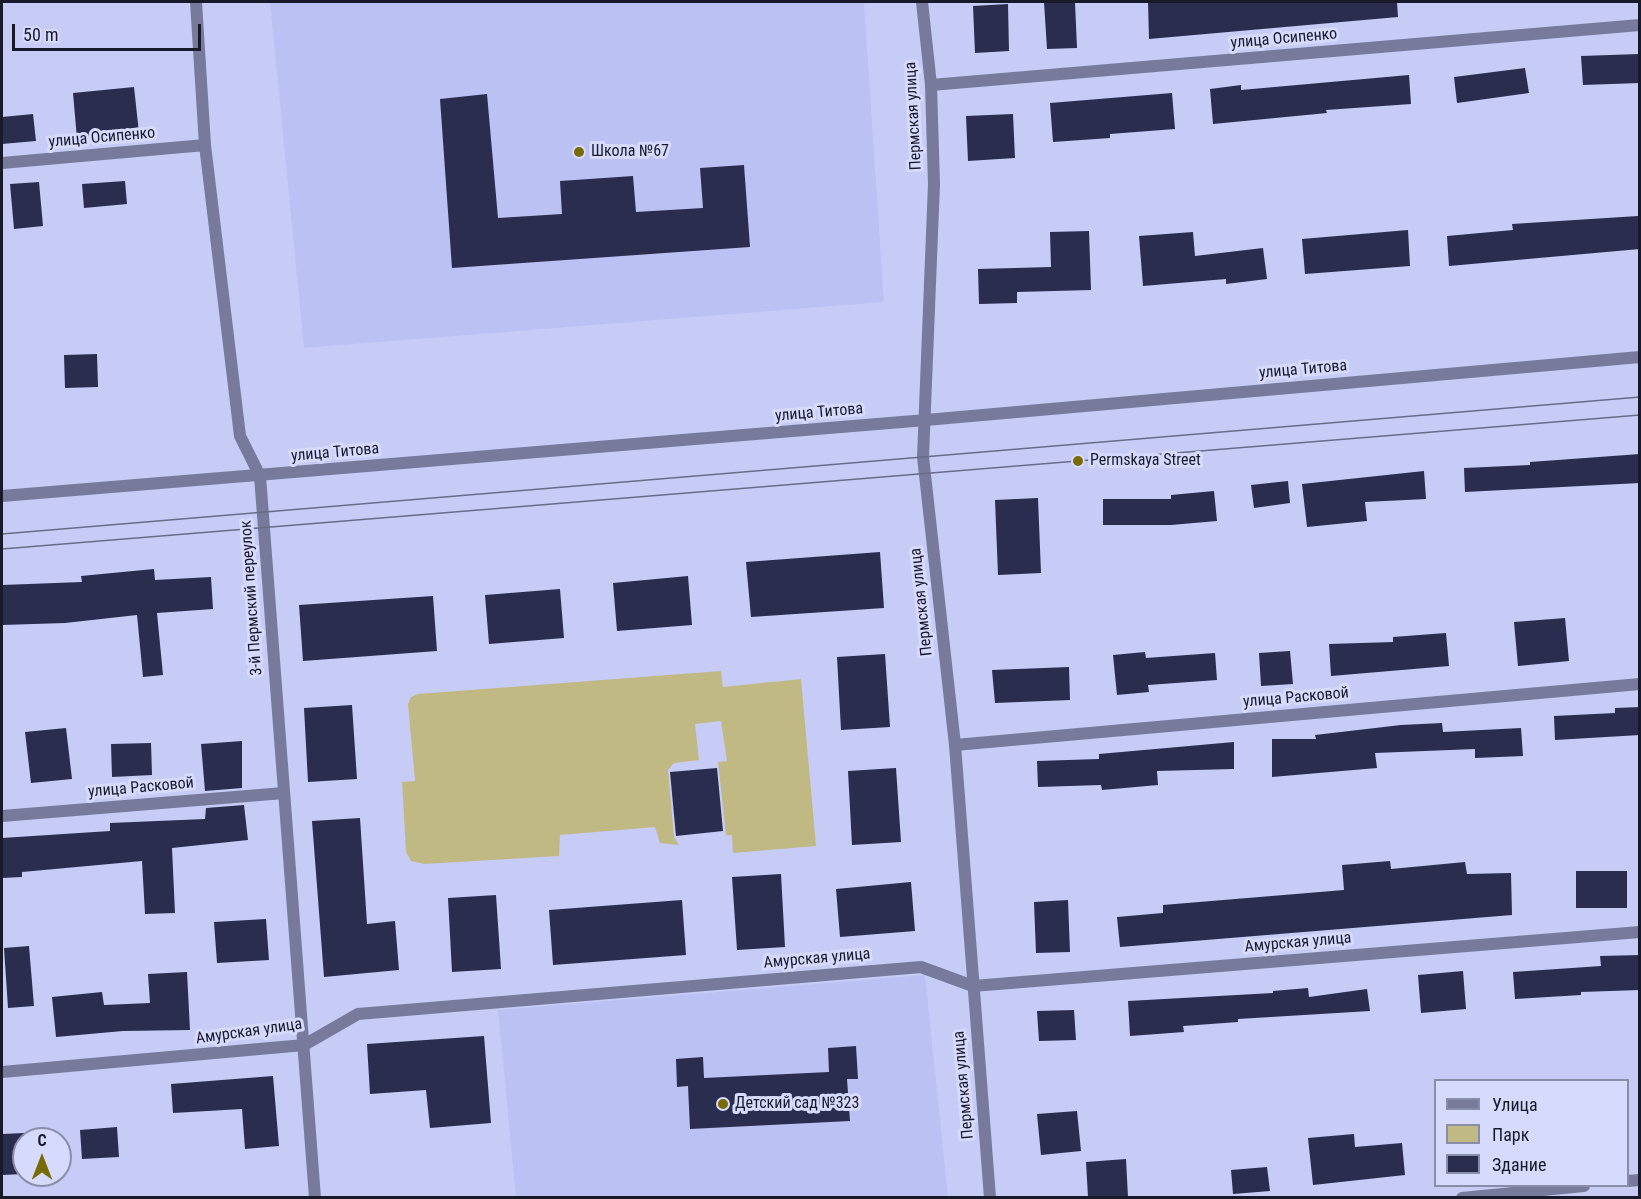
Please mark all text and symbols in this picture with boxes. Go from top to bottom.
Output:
scale bar [15,12,204,50]
text: 50 m [23,24,58,45]
street label: улица Осипенко [1230,25,1338,53]
street label: Пермская улица [902,61,926,171]
street label: улица Осипенко [48,124,156,152]
place label: Школа №67 [591,142,669,162]
marker: Школа №67 [572,145,586,159]
street label: улица Титова [1258,357,1348,383]
street label: улица Титова [774,400,864,426]
street label: улица Титова [290,440,380,466]
place label: Permskaya Street [1090,451,1201,471]
marker: Permskaya Street [1071,454,1085,468]
street label: 3-й Пермский переулок [237,520,267,676]
street label: Пермская улица [907,547,937,657]
street label: улица Расковой [1242,684,1350,712]
street label: улица Расковой [87,774,195,802]
street label: Амурская улица [1244,929,1352,957]
street label: Амурская улица [763,945,871,973]
street label: Амурская улица [195,1015,303,1049]
street label: Пермская улица [950,1030,978,1140]
legend [1434,1079,1629,1187]
place label: Детский сад №323 [735,1094,859,1114]
text: Улица [1492,1094,1538,1115]
marker: Детский сад №323 [716,1097,730,1111]
text: Парк [1492,1124,1529,1145]
north arrow [12,1127,72,1187]
text: С [37,1131,47,1150]
text: Здание [1492,1154,1546,1175]

